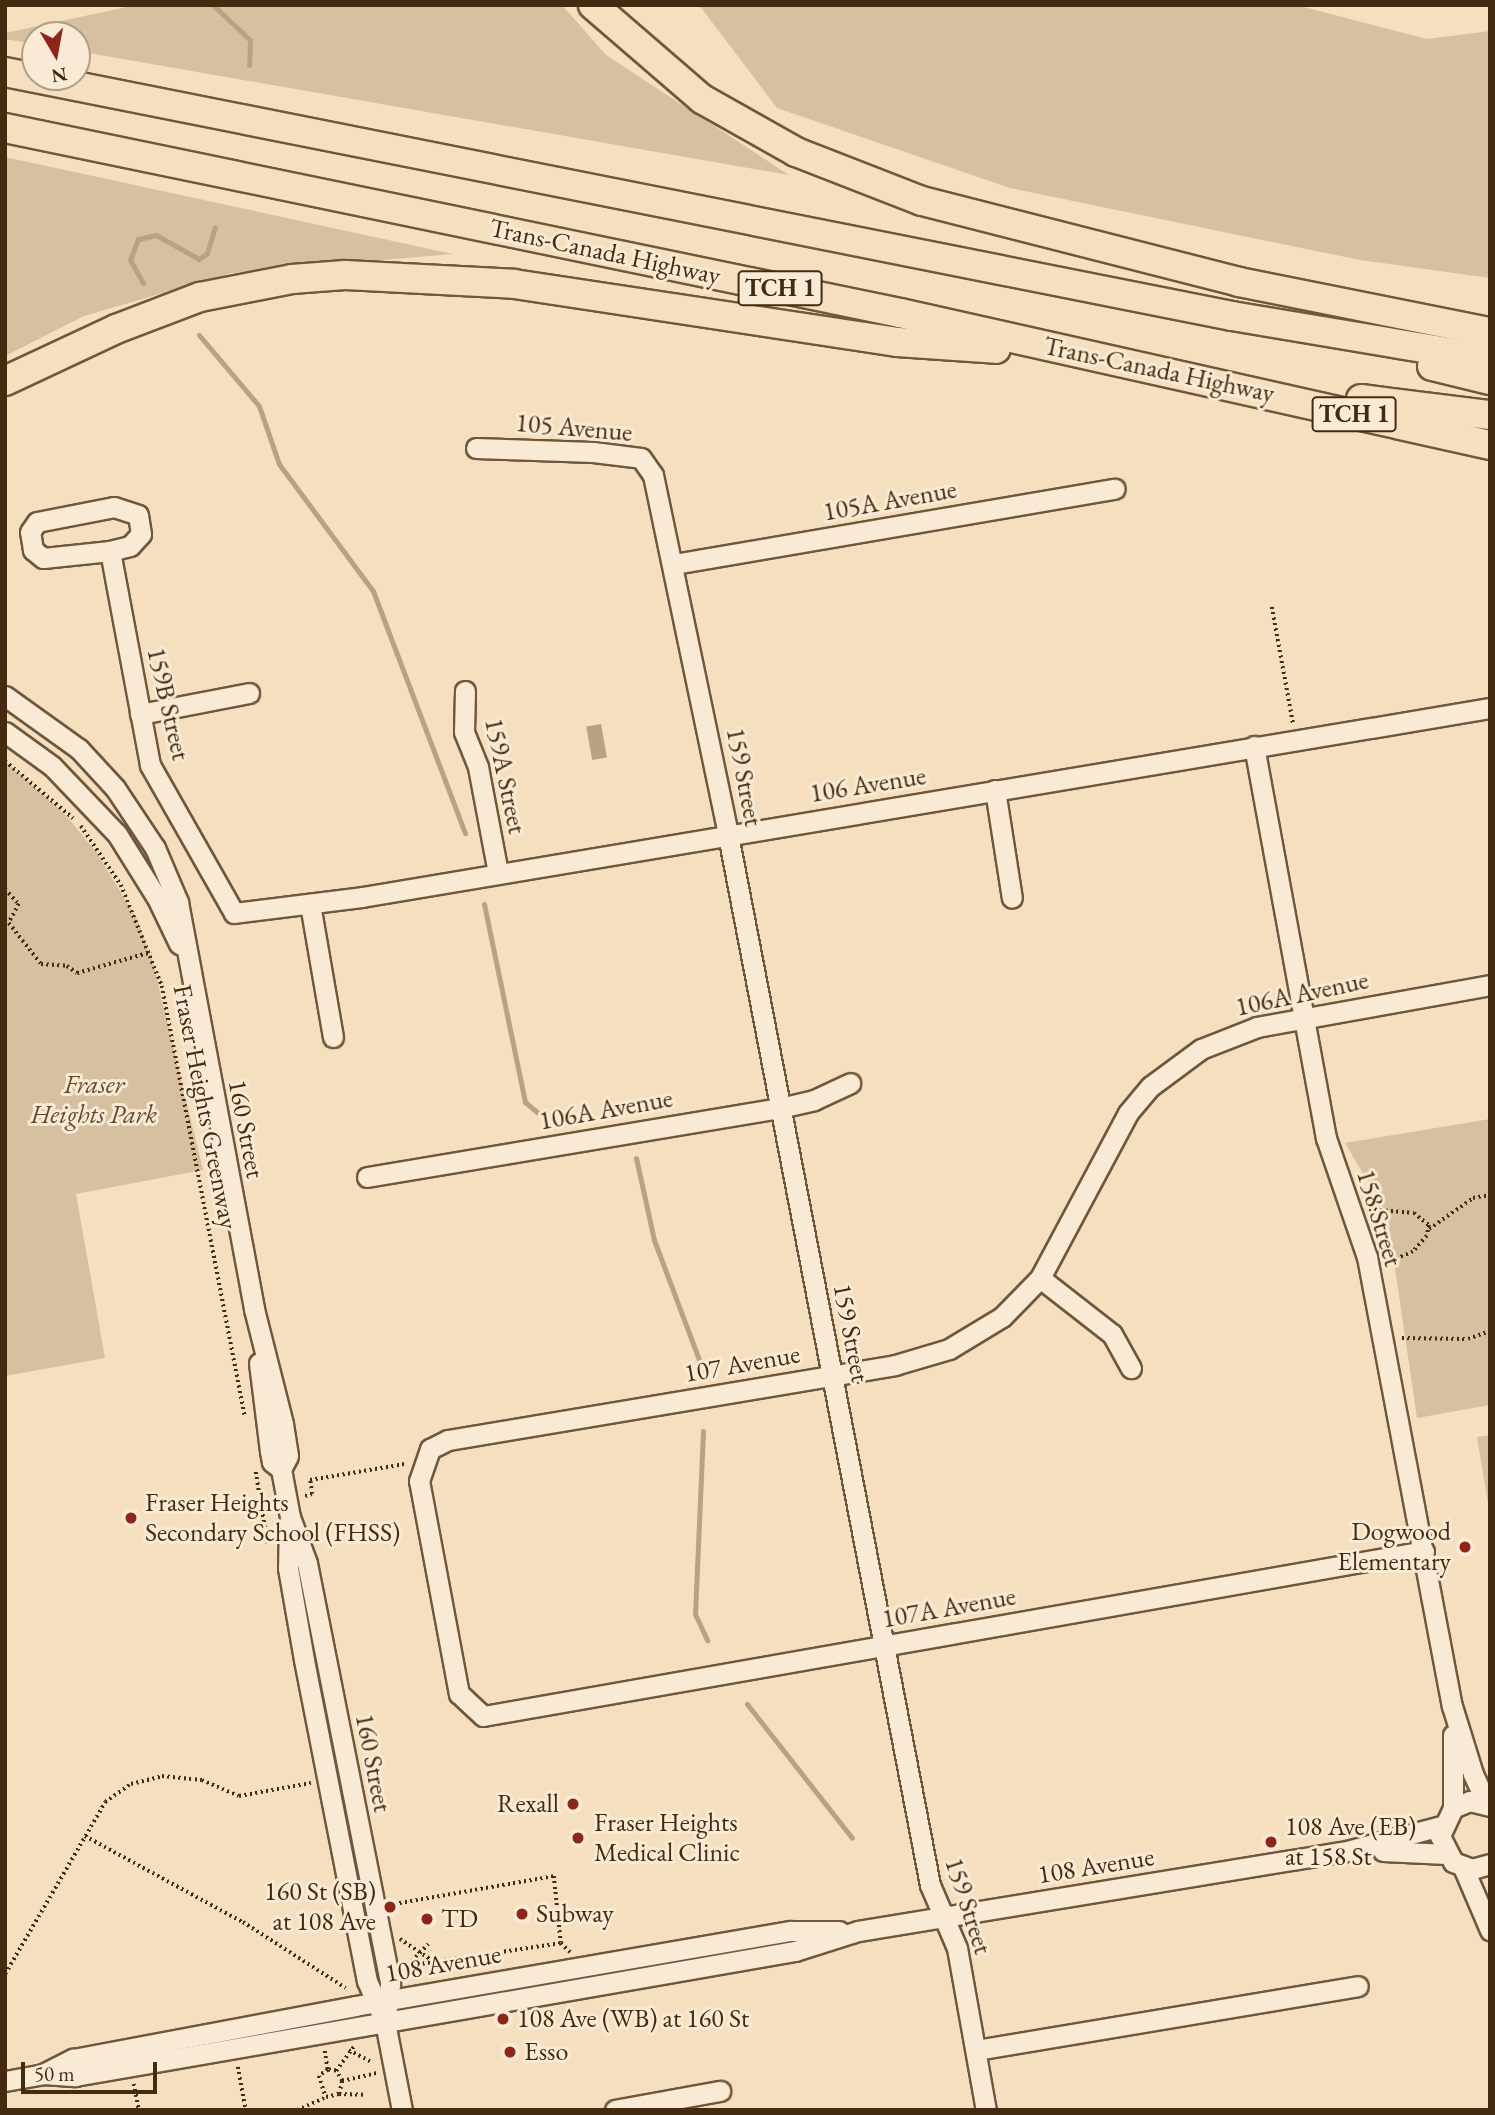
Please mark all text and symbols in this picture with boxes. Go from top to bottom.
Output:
north arrow [21,21,91,91]
text: N [50,62,69,89]
street label: Trans-Canada Highway [487,212,723,292]
road number: TCH 1 [736,268,824,309]
street label: Trans-Canada Highway [1041,330,1277,410]
road number: TCH 1 [1310,394,1398,435]
street label: 105 Avenue [514,407,634,449]
street label: 105A Avenue [821,474,959,528]
street label: 159B Street [140,644,196,764]
street label: 159A Street [477,715,533,837]
street label: 159 Street [719,725,769,829]
street label: 106 Avenue [808,760,928,810]
street label: 106A Avenue [1233,965,1371,1023]
street label: Fraser Heights Greenway [166,982,244,1232]
park label: Fraser Heights Park [31,1069,157,1130]
street label: 160 Street [221,1077,271,1181]
street label: 106A Avenue [537,1083,675,1137]
street label: 158 Street [1349,1166,1409,1270]
street label: 159 Street [826,1281,876,1385]
street label: 107 Avenue [682,1338,802,1390]
place label: Fraser Heights Secondary School (FHSS) [145,1487,400,1548]
marker: Fraser Heights Secondary School (FHSS) [123,1510,139,1526]
place label: Dogwood Elementary [1337,1516,1451,1578]
marker: Dogwood Elementary [1457,1539,1473,1555]
street label: 107A Avenue [880,1581,1018,1635]
street label: 160 Street [348,1711,398,1815]
place label: Rexall [497,1788,559,1820]
marker: Rexall [565,1796,581,1812]
place label: Fraser Heights Medical Clinic [594,1807,740,1868]
place label: 108 Ave (EB) at 158 St [1285,1811,1416,1872]
marker: Fraser Heights Medical Clinic [568,1828,588,1848]
marker: 108 Ave (EB) at 158 St [1263,1834,1279,1850]
street label: 108 Avenue [1036,1841,1156,1891]
street label: 159 Street [938,1854,998,1958]
place label: 160 St (SB) at 108 Ave [264,1876,376,1938]
place label: Subway [536,1898,614,1930]
marker: 160 St (SB) at 108 Ave [382,1899,398,1915]
place label: TD [441,1903,478,1935]
marker: Subway [514,1906,530,1922]
marker: TD [419,1911,435,1927]
street label: 108 Avenue [383,1938,503,1990]
place label: 108 Ave (WB) at 160 St [517,2003,749,2035]
marker: 108 Ave (WB) at 160 St [495,2011,511,2027]
place label: Esso [524,2036,568,2068]
marker: Esso [502,2044,518,2060]
scale bar [24,2048,161,2092]
text: 50 m [34,2060,75,2087]

